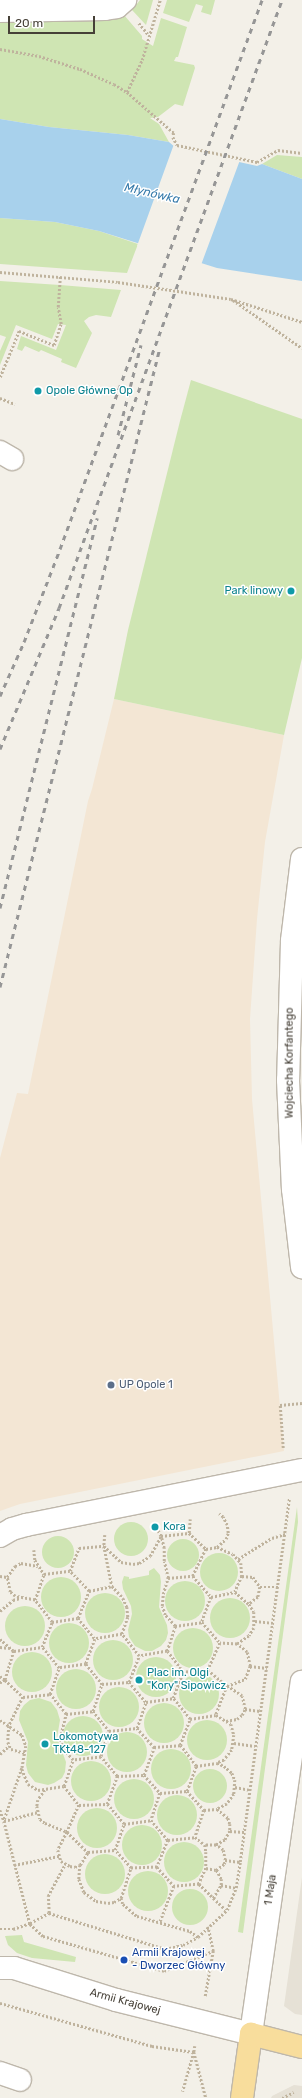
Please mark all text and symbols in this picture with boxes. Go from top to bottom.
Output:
scale bar [10,8,97,34]
text: 20 m [15,16,43,30]
water label: Młynówka [123,181,181,207]
place label: Opole Główne Op [46,384,133,398]
marker: Opole Główne Op [33,386,43,396]
place label: Park linowy [224,584,283,598]
marker: Park linowy [286,586,296,596]
street label: Wojciecha Korfantego [283,1007,297,1119]
place label: UP Opole 1 [119,1378,173,1392]
marker: UP Opole 1 [106,1380,116,1390]
place label: Kora [163,1520,186,1534]
marker: Kora [150,1522,160,1532]
place label: Plac im. Olgi "Kory" Sipowicz [147,1667,226,1693]
marker: Plac im. Olgi "Kory" Sipowicz [134,1675,144,1685]
place label: Lokomotywa TKt48-127 [53,1731,118,1757]
marker: Lokomotywa TKt48-127 [40,1739,50,1749]
street label: 1 Maja [262,1874,280,1906]
place label: Armii Krajowej - Dworzec Główny [132,1947,225,1973]
marker: Armii Krajowej - Dworzec Główny [119,1955,129,1965]
street label: Armii Krajowej [88,1986,162,2018]

